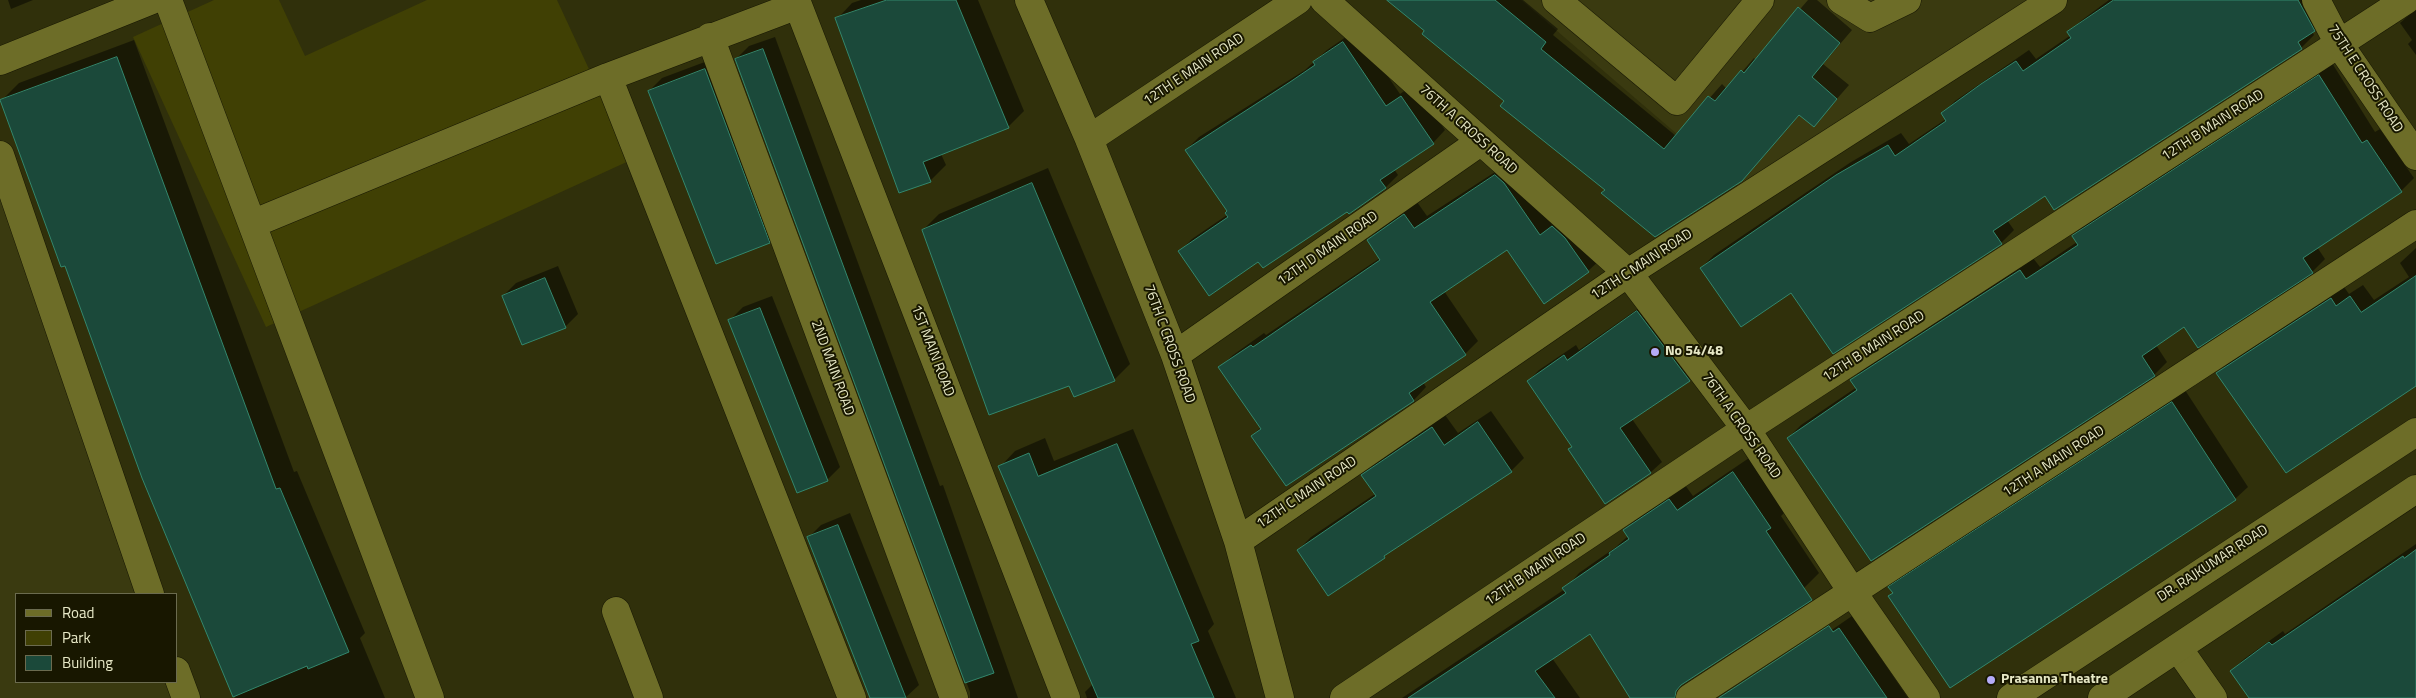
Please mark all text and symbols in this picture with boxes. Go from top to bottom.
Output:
street label: 75TH E CROSS ROAD [2324,22,2406,136]
street label: 12TH E MAIN ROAD [1141,30,1247,110]
street label: 76TH A CROSS ROAD [1416,82,1520,178]
street label: 12TH B MAIN ROAD [2159,87,2267,165]
street label: 12TH D MAIN ROAD [1275,208,1381,290]
street label: 12TH C MAIN ROAD [1588,226,1696,304]
street label: 76TH C CROSS ROAD [1140,282,1198,406]
street label: 1ST MAIN ROAD [907,303,957,399]
street label: 12TH B MAIN ROAD [1820,308,1928,386]
street label: 2ND MAIN ROAD [807,318,857,418]
place label: No 54/48 [1665,344,1723,360]
marker: No 54/48 [1649,346,1661,358]
street label: 76TH A CROSS ROAD [1698,370,1784,482]
street label: 12TH A MAIN ROAD [2000,423,2108,501]
street label: 12TH C MAIN ROAD [1254,453,1360,533]
street label: DR. RAJKUMAR ROAD [2155,522,2271,606]
street label: 12TH B MAIN ROAD [1482,530,1590,610]
legend [15,593,178,683]
text: Road [62,601,94,624]
text: Park [62,626,91,649]
text: Building [62,651,113,674]
place label: Prasanna Theatre [2001,672,2108,688]
marker: Prasanna Theatre [1985,674,1997,686]

